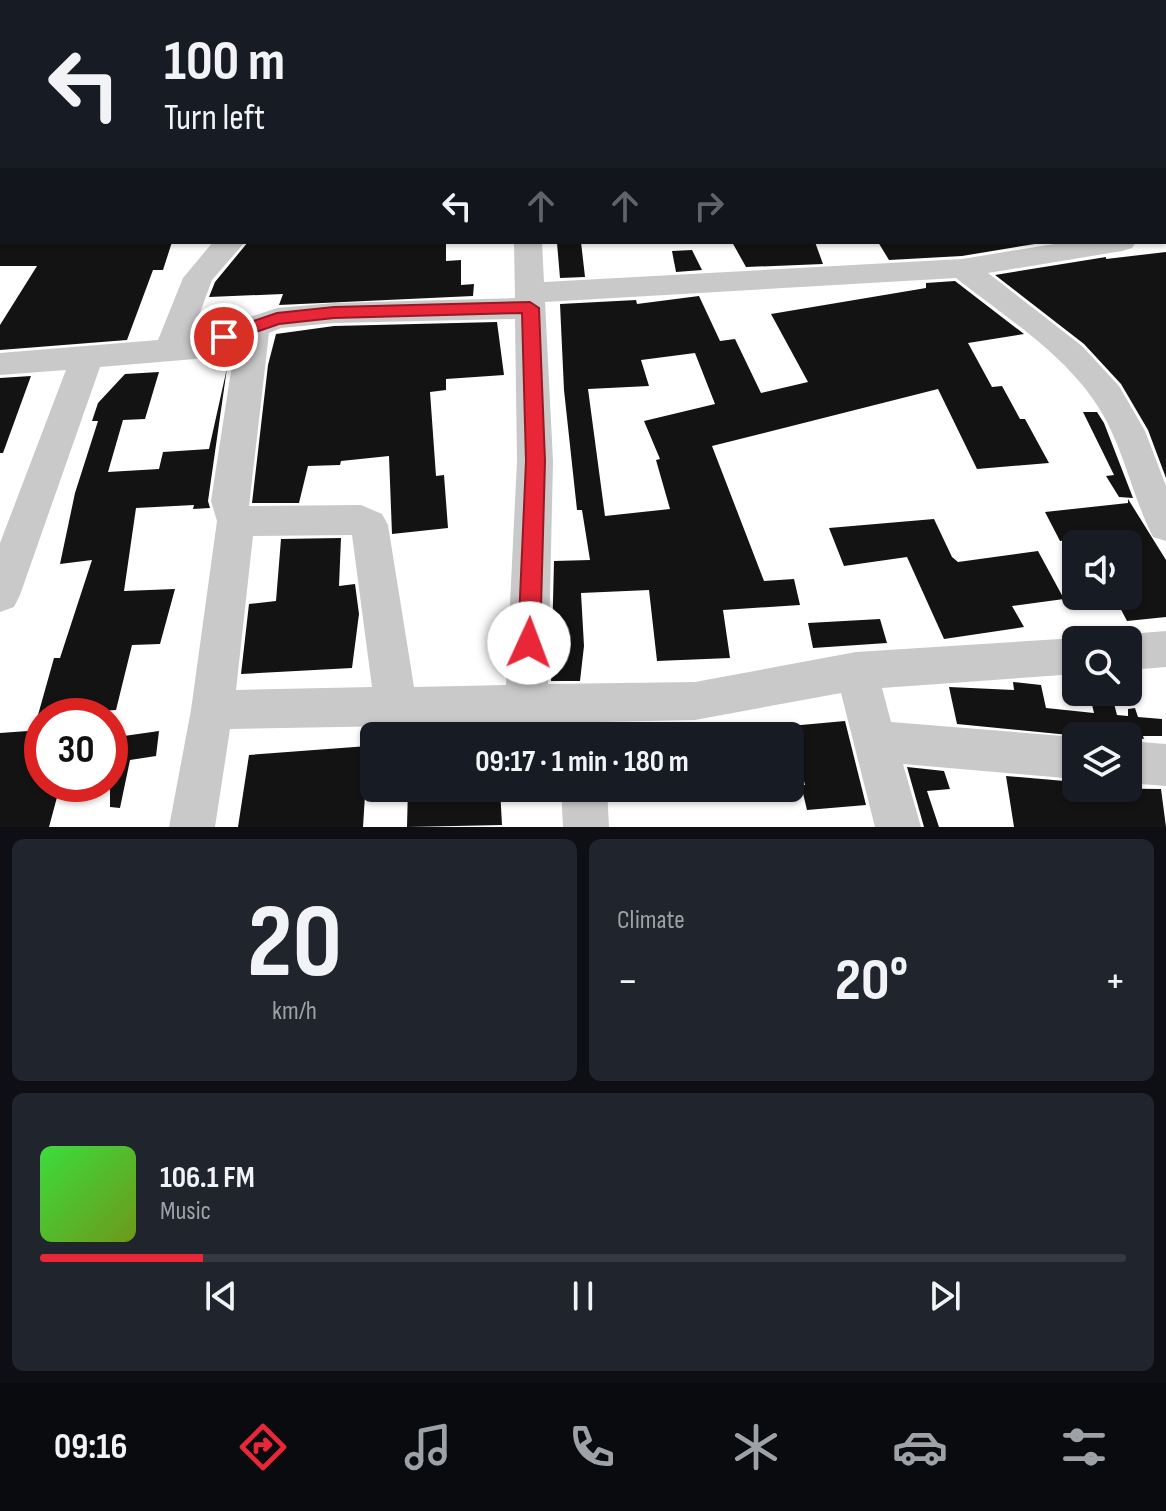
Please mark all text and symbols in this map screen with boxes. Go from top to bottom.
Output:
text: 100 m [164,29,285,96]
icon: left [32,32,136,136]
text: Turn left [164,97,265,140]
icon: left [435,184,479,228]
icon: ahead [519,184,563,228]
icon: ahead [603,184,647,228]
icon: right [687,184,731,228]
pin [190,303,258,371]
icon: arrive [202,315,246,359]
map controls [1062,530,1142,802]
button: sound [1062,530,1142,610]
position arrow [487,601,571,685]
button: search [1062,626,1142,706]
speed limit sign: 30 [24,698,128,802]
button: layers [1062,722,1142,802]
text: 09:17 · 1 min · 180 m [475,744,689,780]
text: 20 [247,881,342,1006]
text: Climate [617,905,685,936]
text: 20° [835,945,908,1017]
text: − [617,955,639,1008]
text: + [1104,955,1126,1008]
text: km/h [272,996,317,1027]
text: 106.1 FM [160,1160,255,1196]
text: Music [160,1196,211,1227]
icon: previous [199,1274,243,1318]
icon: pause [561,1274,605,1318]
icon: next [923,1274,967,1318]
icon: directions [235,1419,291,1475]
icon: music [400,1419,456,1475]
icon: phone [564,1419,620,1475]
icon: climate [728,1419,784,1475]
icon: car [892,1419,948,1475]
icon: filters [1056,1419,1112,1475]
text: 09:16 [54,1426,127,1469]

